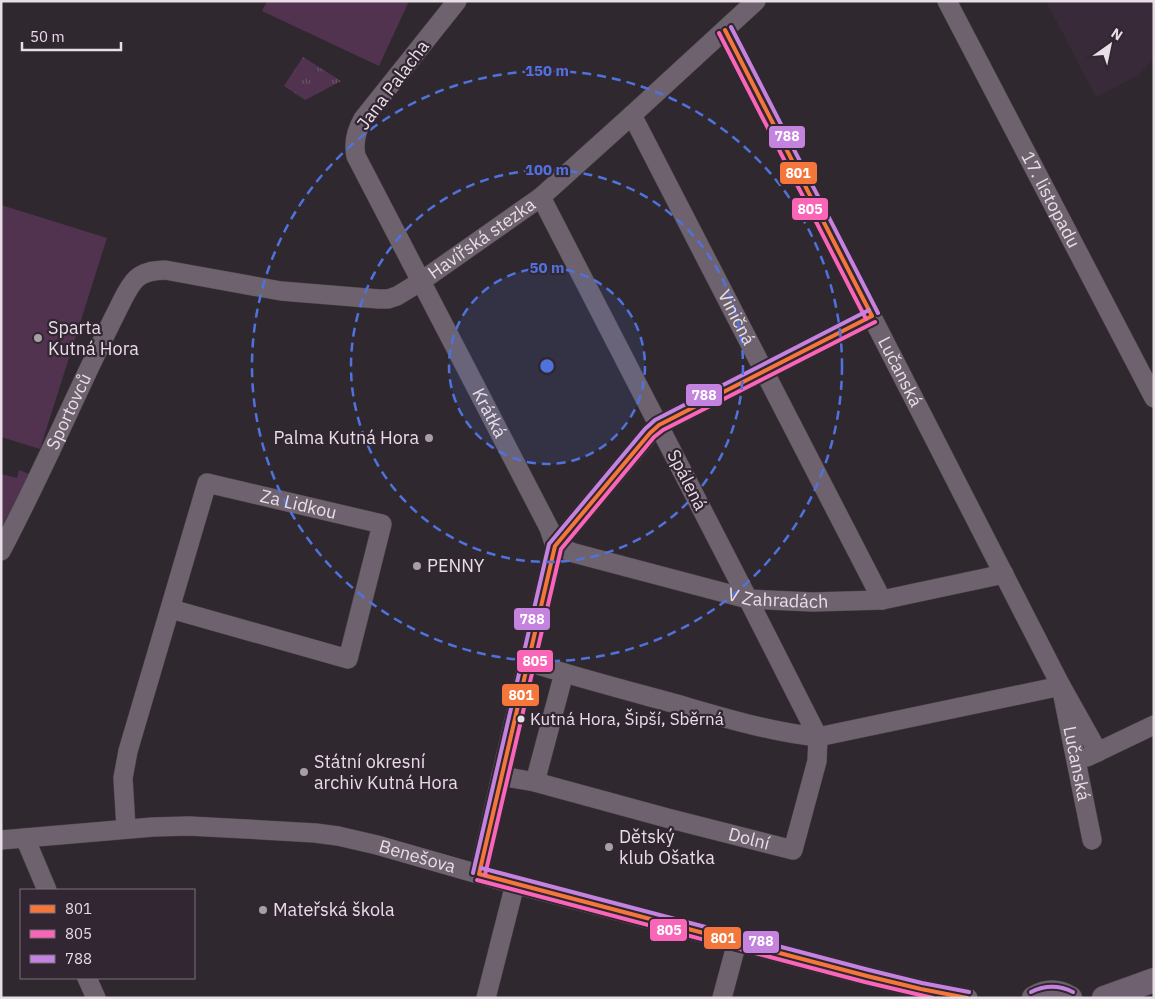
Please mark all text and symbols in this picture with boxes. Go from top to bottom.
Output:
scale bar [22,20,121,52]
north arrow [1085,20,1135,70]
text: N [1108,24,1126,44]
text: 50 m [30,27,65,46]
street label: Jana Palacha [351,35,434,134]
text: 150 m [525,61,569,80]
line badge: 788 [768,125,806,149]
text: 788 [774,127,800,145]
street label: 17. listopadu [1016,147,1086,252]
text: 100 m [525,160,569,179]
line badge: 801 [779,161,818,185]
text: 801 [785,164,811,182]
street label: Havířská stezka [423,192,540,284]
line badge: 805 [791,197,829,221]
text: 805 [797,200,823,218]
text: 50 m [530,258,564,277]
street label: Viničná [713,286,761,349]
place label: Sparta Kutná Hora [48,316,139,360]
marker: Sparta Kutná Hora [32,332,44,344]
street label: Lučanská [873,333,928,411]
centre of rings [538,357,556,375]
street label: Sportovců [41,369,96,453]
line badge: 788 [685,383,723,407]
street label: Krátká [467,384,512,442]
text: 788 [691,386,717,404]
place label: Palma Kutná Hora [273,426,419,449]
marker: Palma Kutná Hora [423,432,435,444]
street label: Spálená [662,446,713,514]
street label: Za Lidkou [258,484,339,524]
place label: PENNY [427,554,485,577]
marker: PENNY [411,560,423,572]
street label: V Zahradách [725,582,829,613]
line badge: 788 [513,607,551,631]
text: 788 [519,610,545,628]
line badge: 805 [516,649,554,673]
text: 805 [522,652,548,670]
line badge: 801 [501,683,540,707]
text: 801 [508,686,534,704]
place label: Kutná Hora, Šipší, Sběrná [530,708,724,730]
marker: Kutná Hora, Šipší, Sběrná [516,714,526,724]
street label: Lučanská [1058,724,1096,803]
place label: Státní okresní archiv Kutná Hora [314,750,458,794]
marker: Státní okresní archiv Kutná Hora [298,766,310,778]
street label: Dolní [726,822,773,855]
place label: Dětský klub Ošatka [619,825,715,869]
street label: Benešova [376,834,459,878]
marker: Dětský klub Ošatka [603,841,615,853]
legend [20,889,195,979]
place label: Mateřská škola [273,898,395,921]
text: 801 [65,899,92,918]
marker: Mateřská škola [257,904,269,916]
line badge: 805 [649,918,688,942]
text: 805 [656,921,682,939]
text: 805 [65,924,92,943]
line badge: 801 [703,926,742,950]
text: 801 [710,929,736,947]
line badge: 788 [742,930,780,954]
text: 788 [748,932,774,950]
text: 788 [65,949,92,968]

